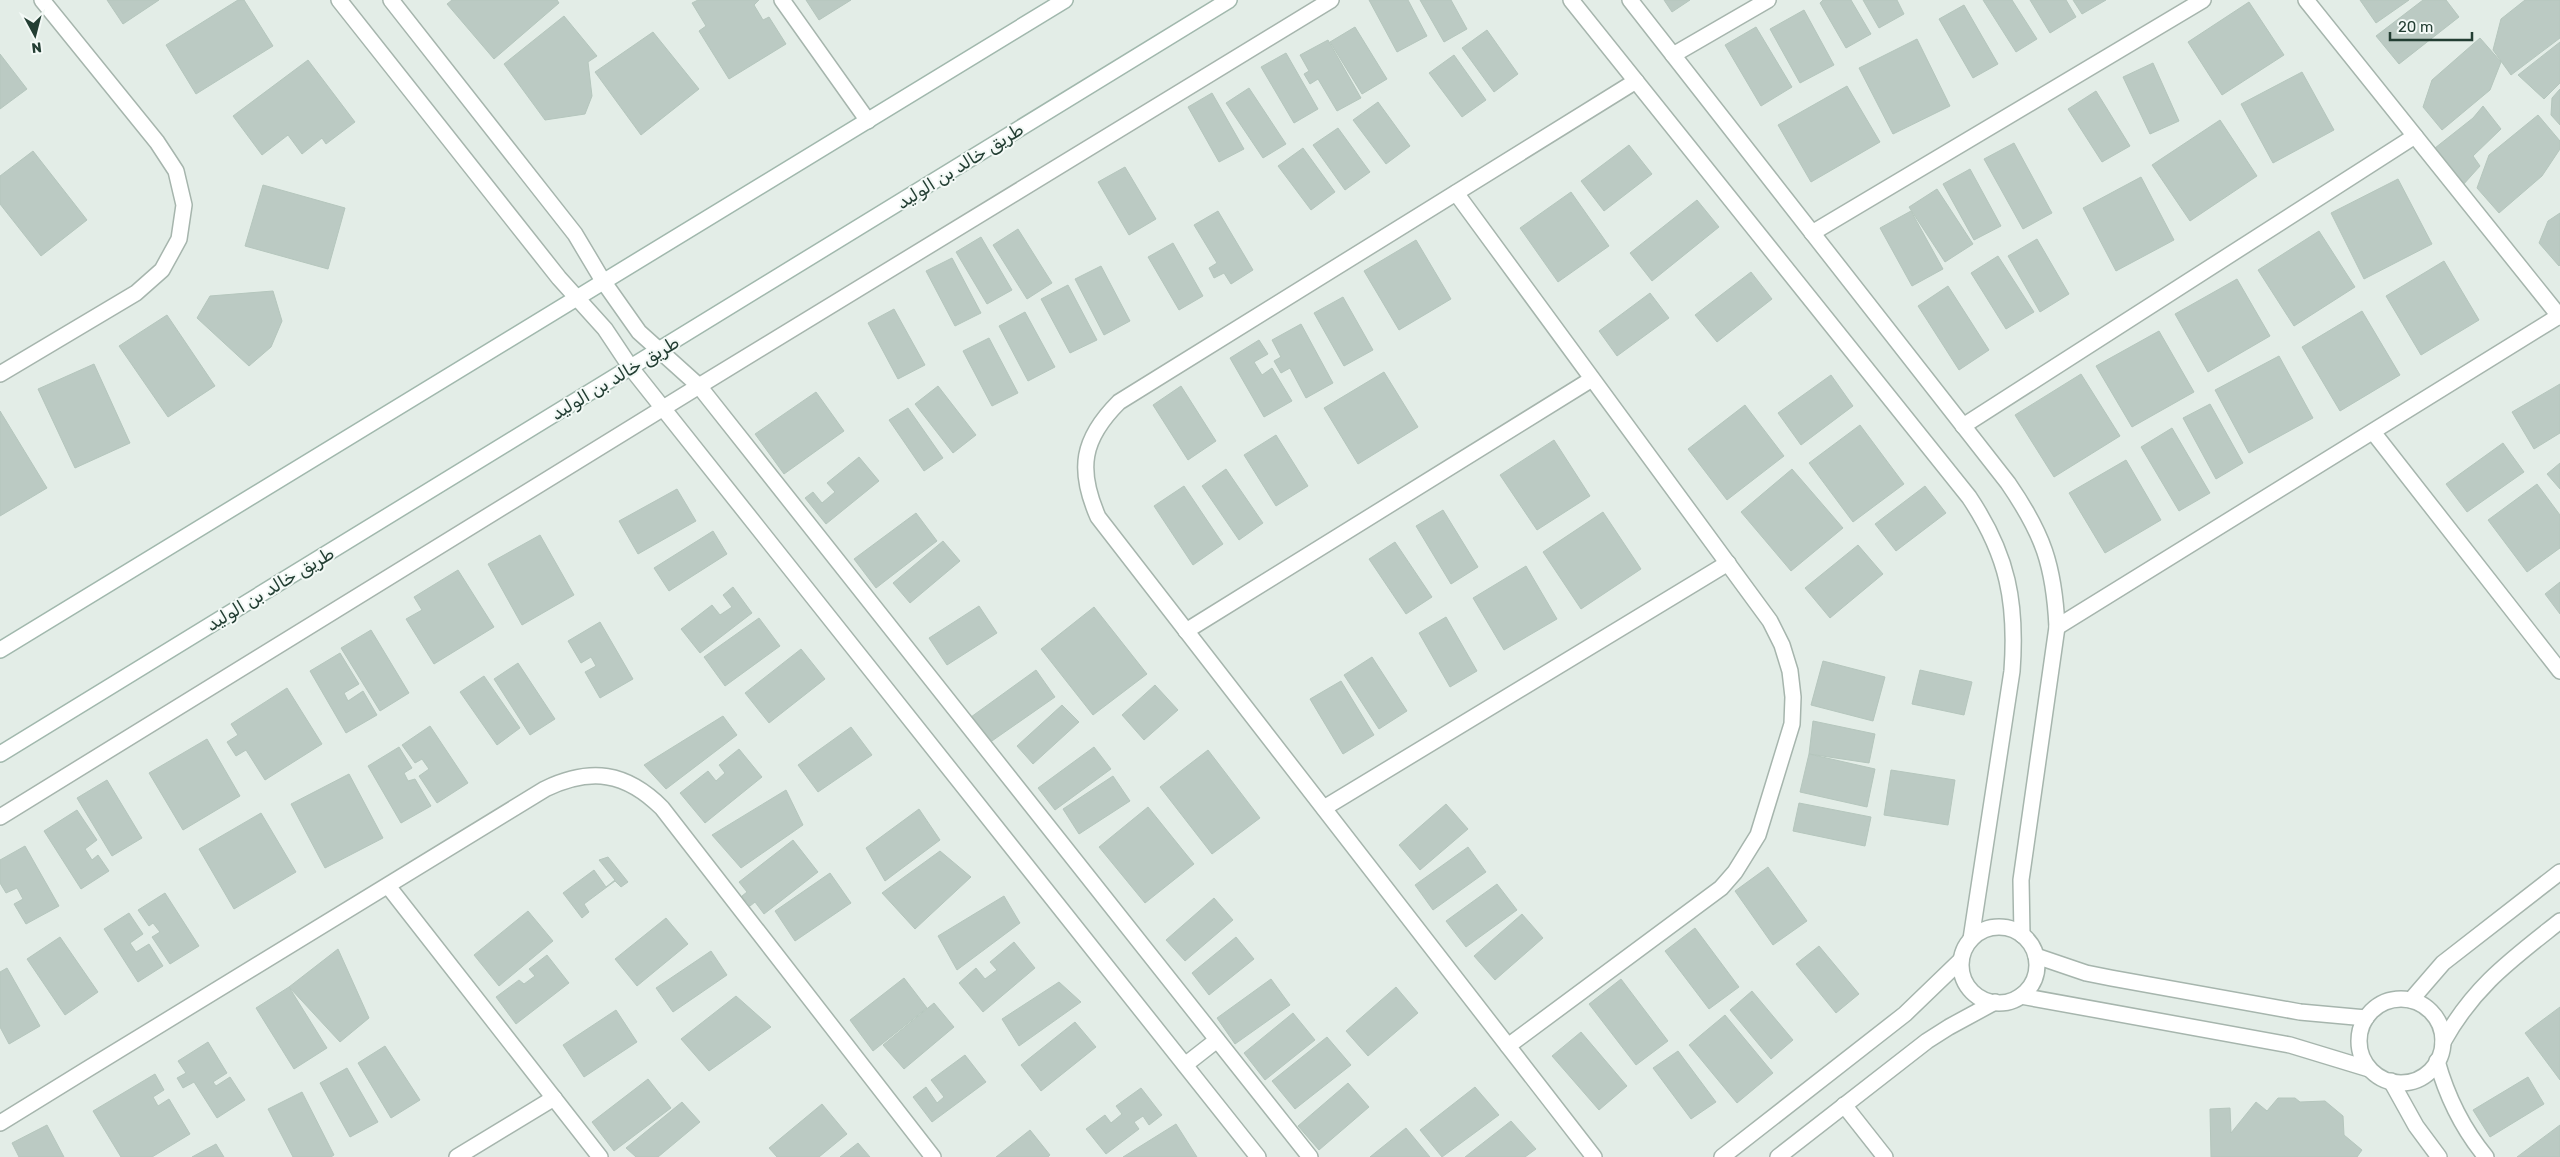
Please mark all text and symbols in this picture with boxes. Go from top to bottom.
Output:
north arrow [10,10,60,60]
scale bar [2390,10,2472,42]
text: 20 m [2398,18,2433,36]
text: N [30,38,43,56]
street label: طريق خالد بن الوليد [892,118,1028,214]
street label: طريق خالد بن الوليد [547,331,683,425]
street label: طريق خالد بن الوليد [202,542,338,636]

